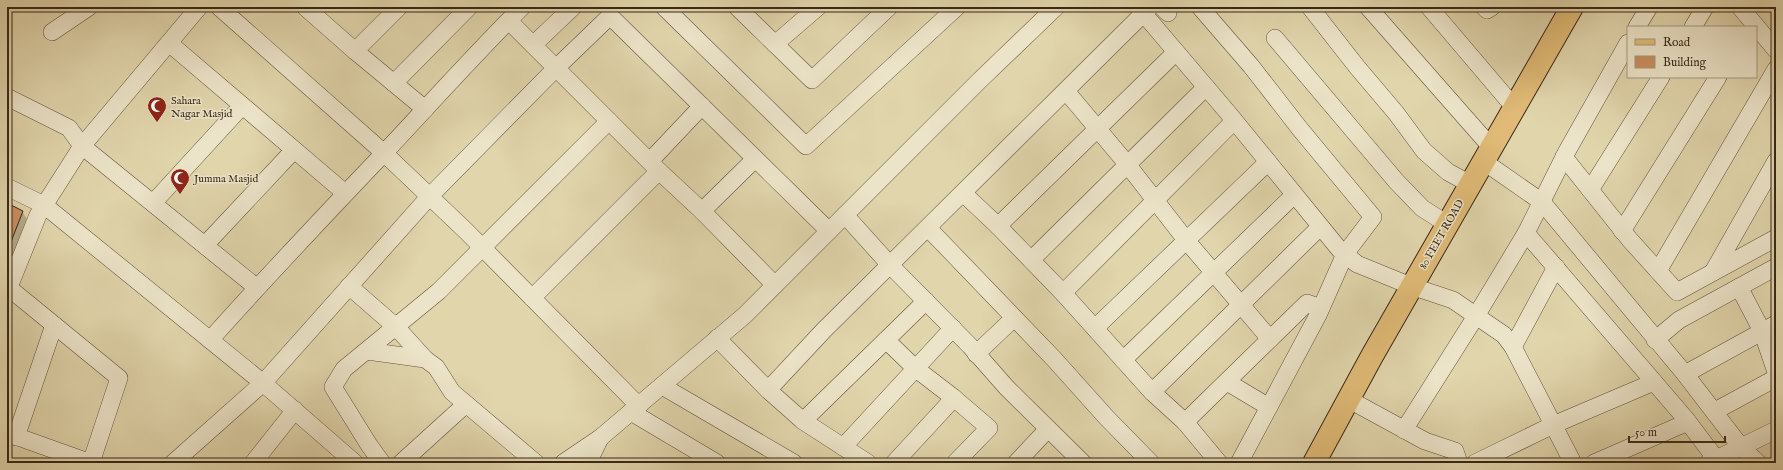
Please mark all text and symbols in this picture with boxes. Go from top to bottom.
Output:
legend [1627,26,1757,78]
text: Road [1663,35,1691,50]
text: Building [1663,55,1707,70]
place label: Sahara Nagar Masjid [171,94,233,121]
mosque icon: Sahara Nagar Masjid [146,95,168,123]
mosque icon: Jumma Masjid [169,167,191,195]
place label: Jumma Masjid [192,172,259,186]
street label: 80 FEET ROAD [1416,197,1468,272]
scale bar [1629,418,1725,444]
text: 50 m [1635,425,1657,440]

